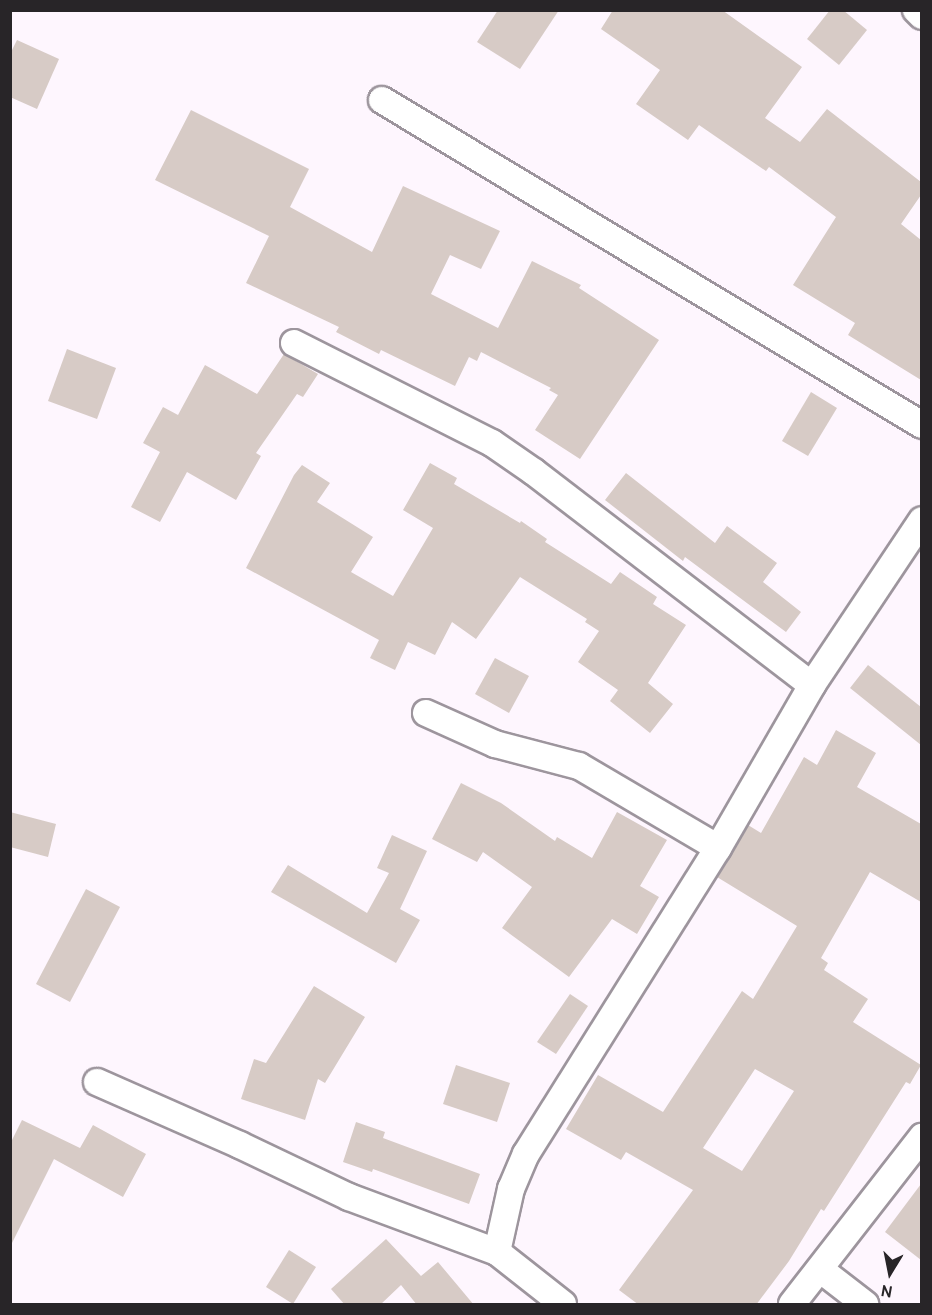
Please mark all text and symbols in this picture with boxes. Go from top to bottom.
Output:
north arrow [860,1243,920,1303]
text: N [880,1281,894,1302]

